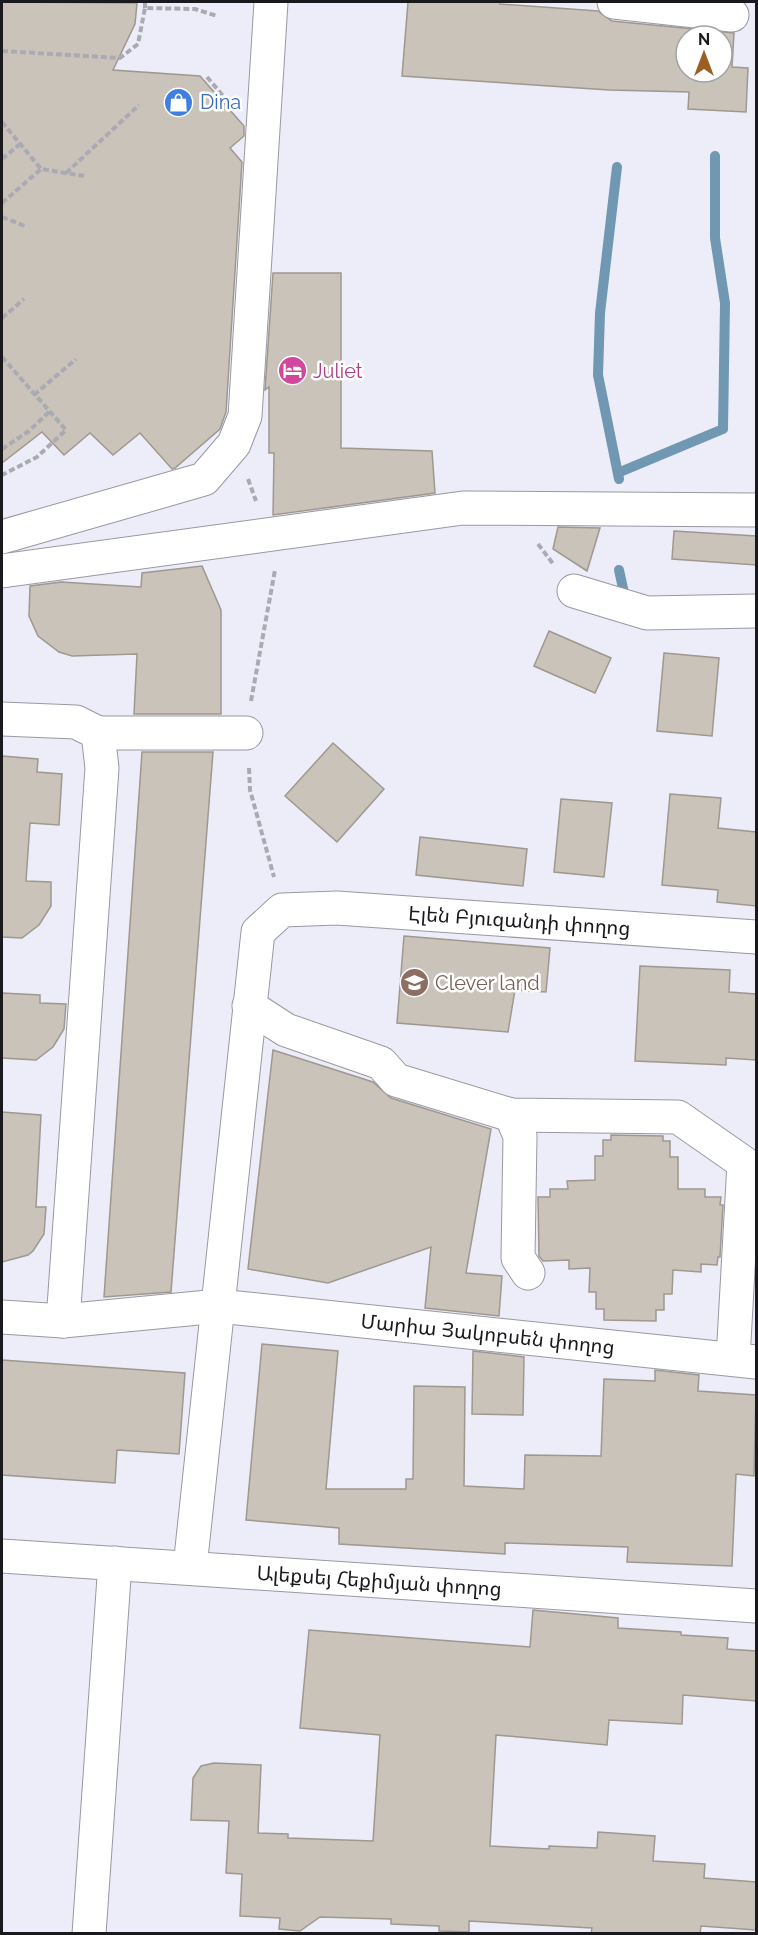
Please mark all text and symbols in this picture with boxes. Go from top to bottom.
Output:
north arrow [674,24,734,84]
text: N [698,30,710,49]
shop icon: Dina [163,86,195,118]
place label: Dina [200,90,241,114]
hotel icon: Juliet [276,355,308,387]
place label: Juliet [313,359,363,383]
street label: Էլեն Բյուզանդի փողոց [407,901,631,940]
school or university icon: Clever land [398,967,430,999]
place label: Clever land [435,971,540,995]
street label: Մարիա Յակոբսեն փողոց [360,1309,616,1359]
street label: Ալեքսեյ Հեքիմյան փողոց [256,1561,502,1601]

